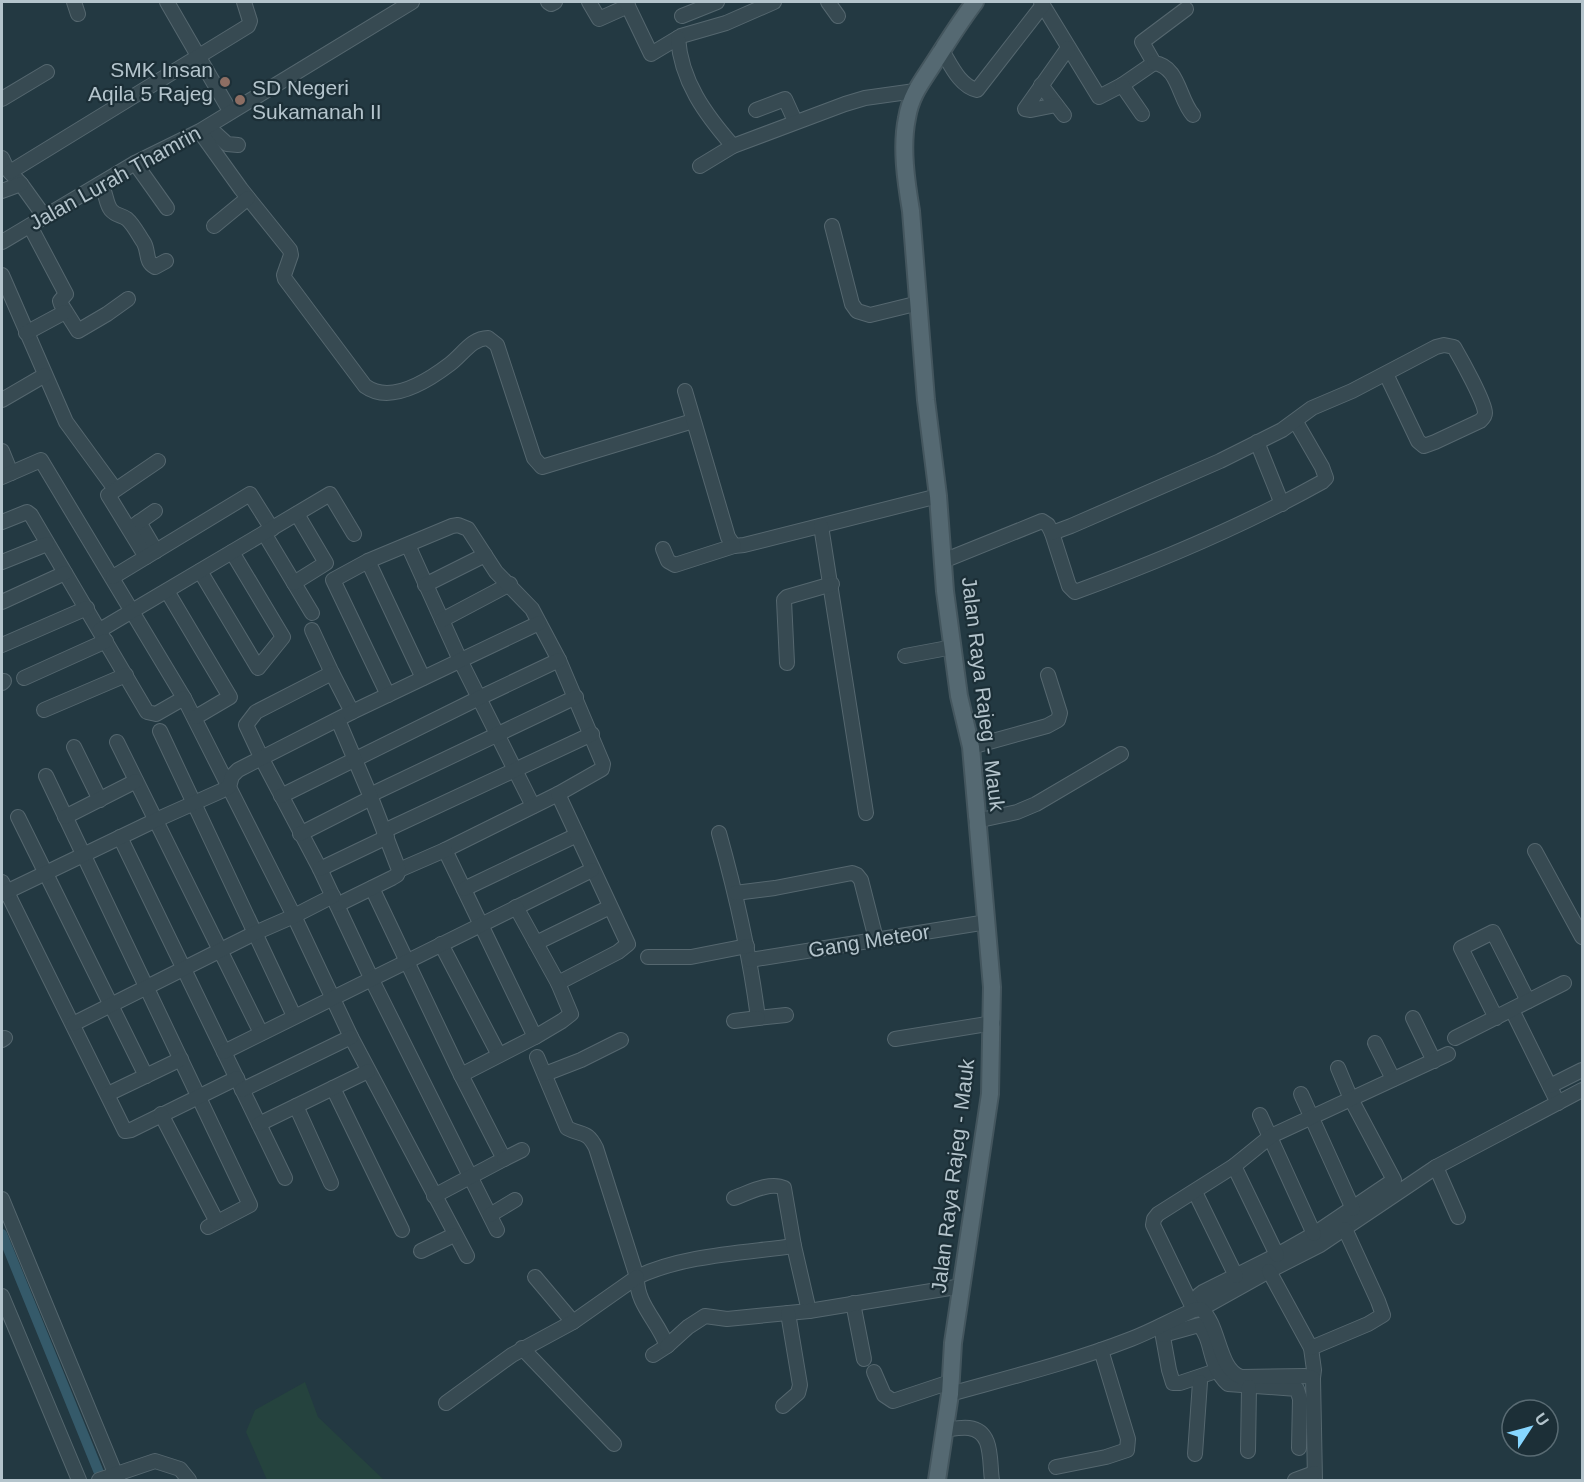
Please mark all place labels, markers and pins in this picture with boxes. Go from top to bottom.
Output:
place label: SMK Insan Aqila 5 Rajeg [88,58,213,105]
marker: SMK Insan Aqila 5 Rajeg [218,75,232,89]
place label: SD Negeri Sukamanah II [252,76,382,123]
marker: SD Negeri Sukamanah II [233,93,247,107]

